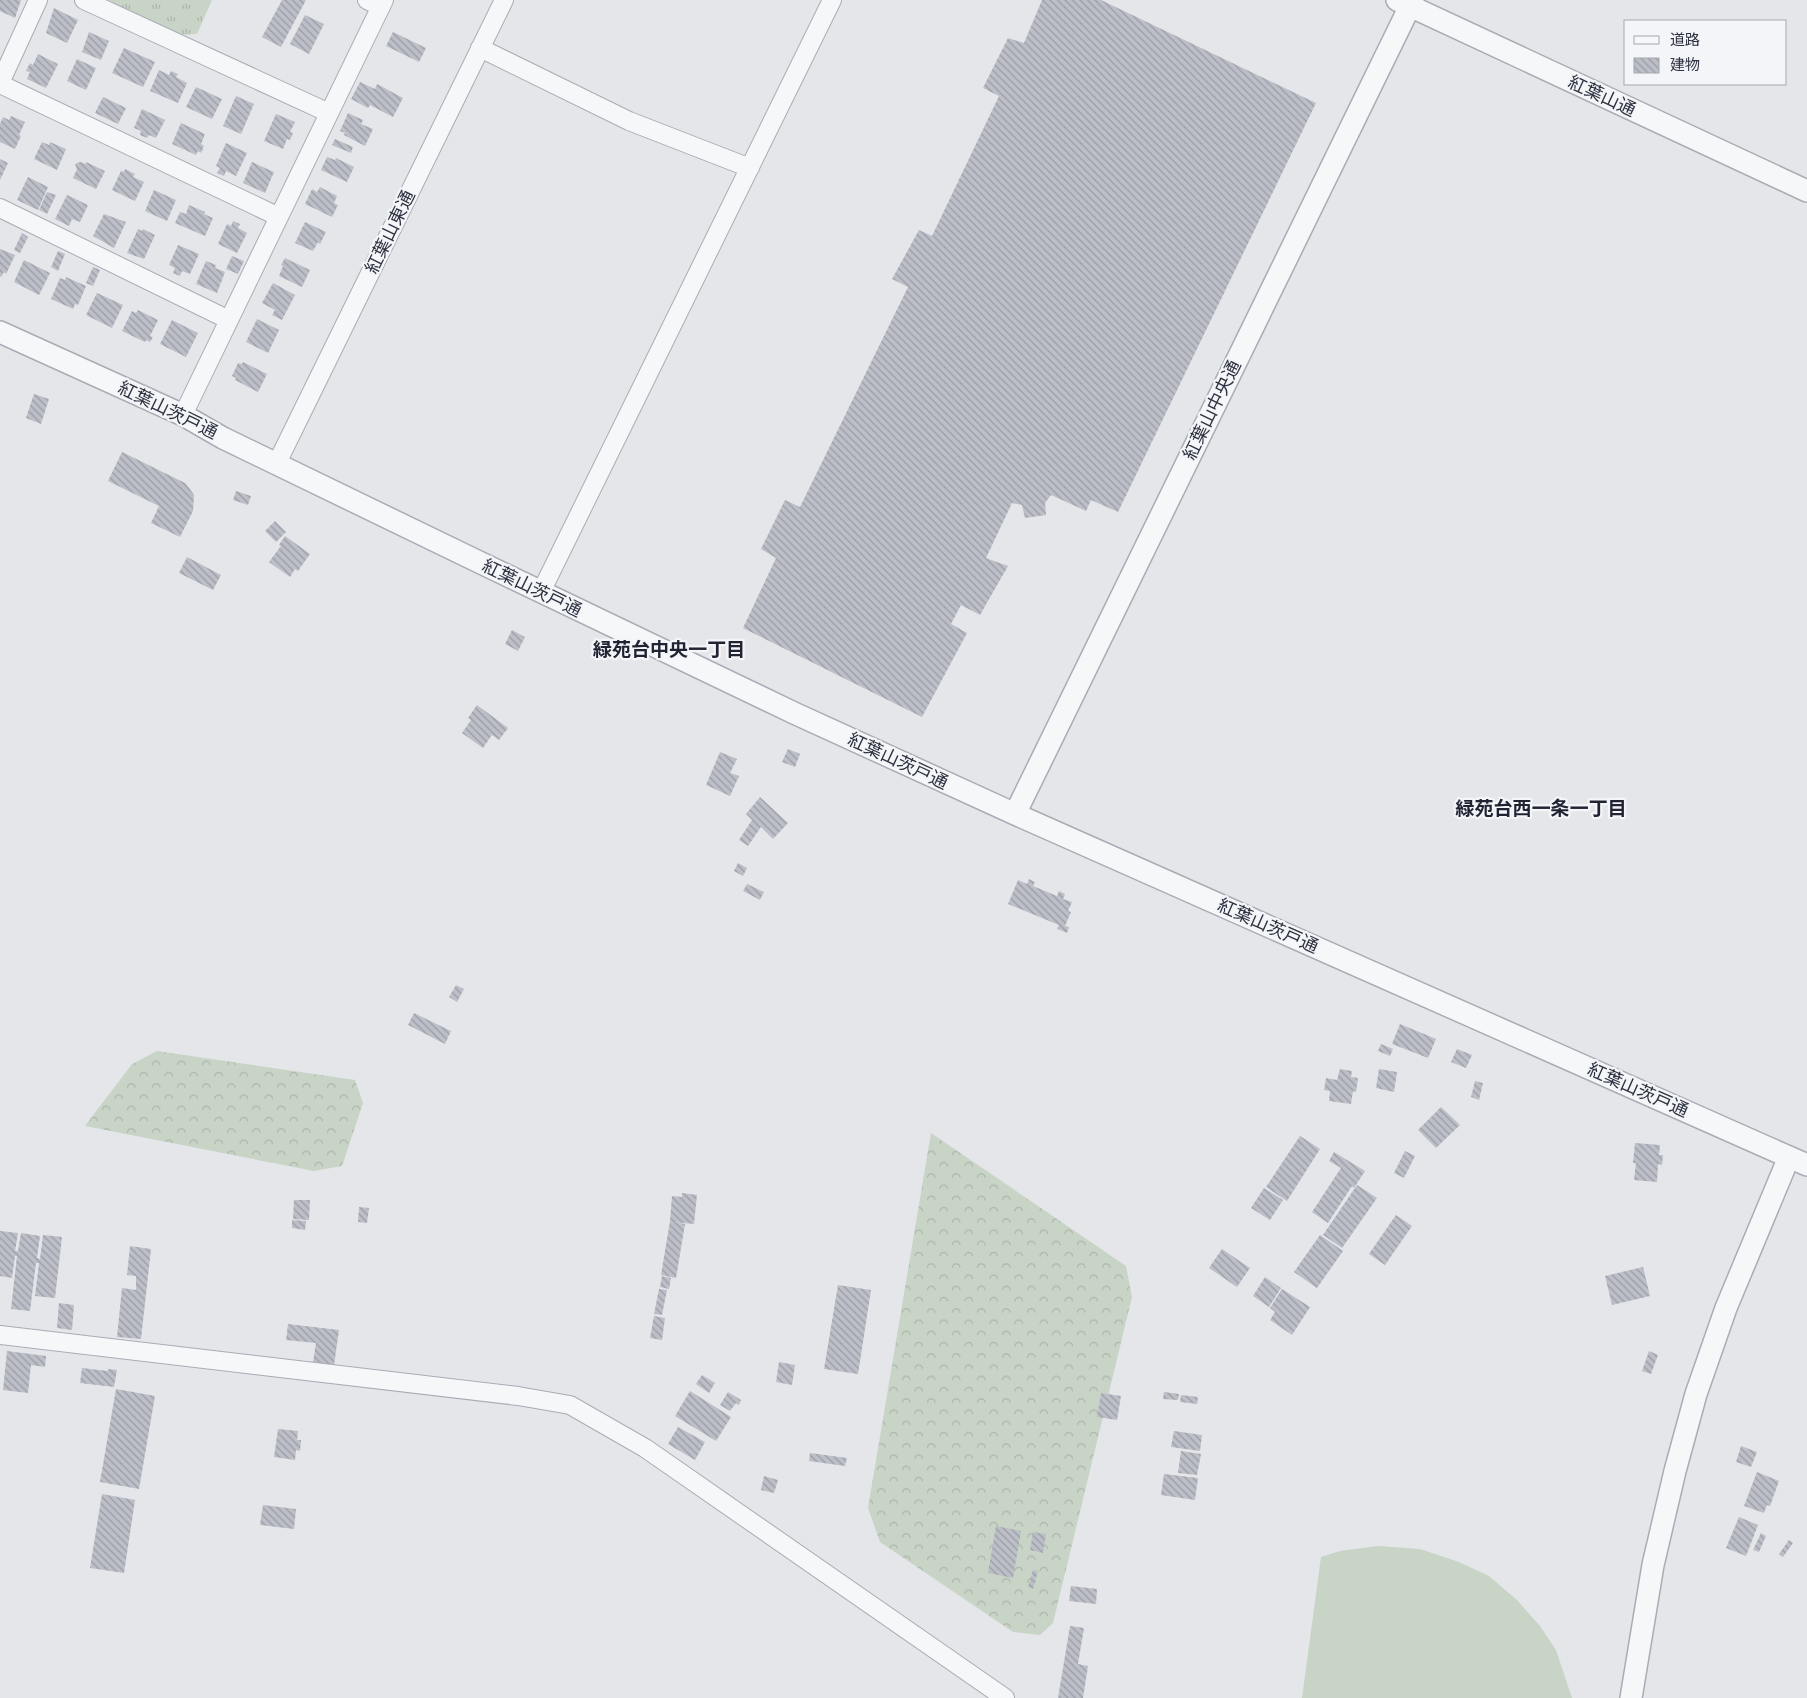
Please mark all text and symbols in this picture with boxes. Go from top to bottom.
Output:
legend [1624,20,1787,85]
text: 道路 [1670,29,1700,49]
text: 建物 [1670,54,1700,74]
street label: 紅葉山通 [1565,69,1640,121]
street label: 紅葉山東通 [359,186,420,277]
street label: 紅葉山中央通 [1177,356,1246,463]
street label: 紅葉山茨戸通 [115,375,222,444]
street label: 紅葉山茨戸通 [479,553,586,622]
district label: 緑苑台中央一丁目 [593,636,745,662]
street label: 紅葉山茨戸通 [844,726,952,794]
district label: 緑苑台西一条一丁目 [1455,795,1627,821]
street label: 紅葉山茨戸通 [1214,892,1323,958]
street label: 紅葉山茨戸通 [1584,1056,1693,1122]

